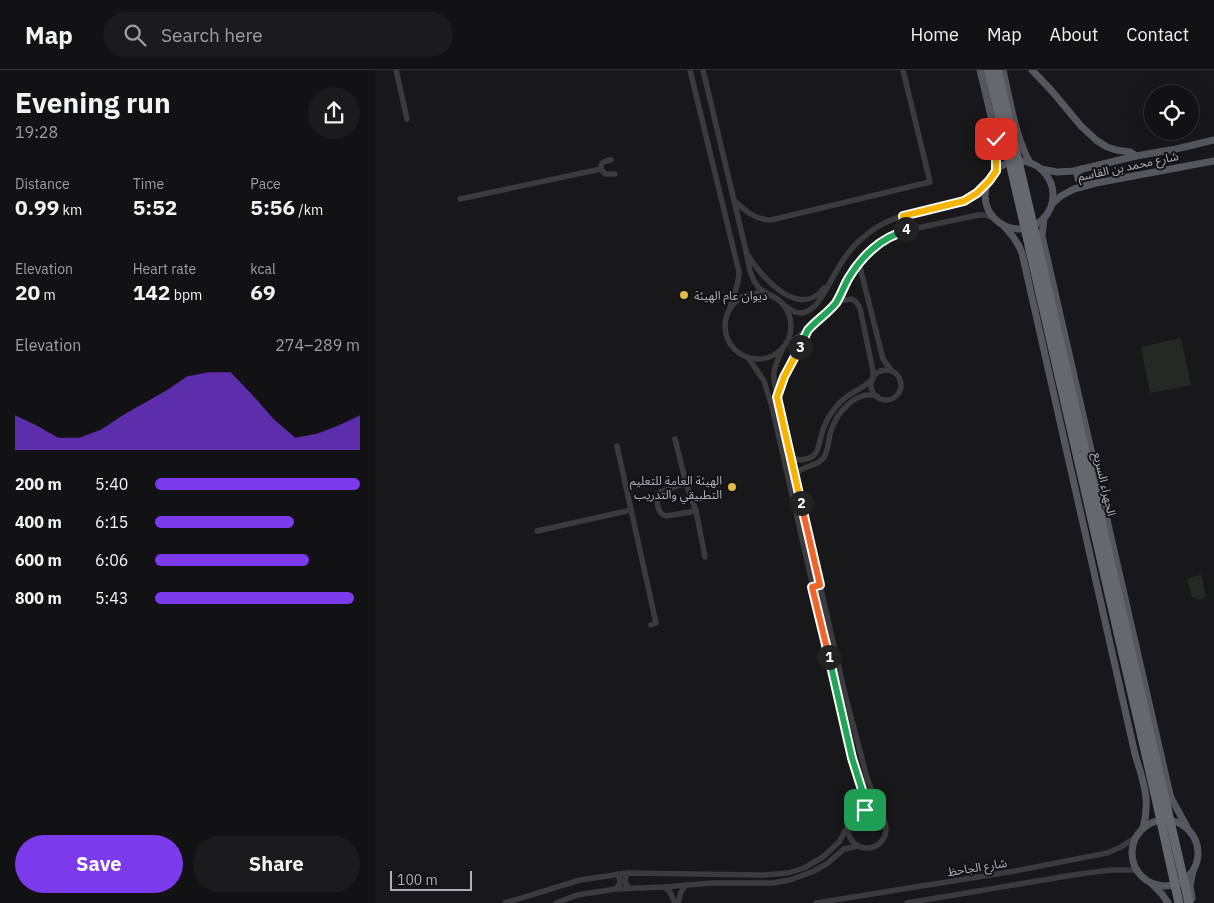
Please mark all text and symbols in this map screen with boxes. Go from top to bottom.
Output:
search box [103,12,453,57]
text: Map [25,19,73,51]
icon: search [121,21,149,49]
text: Search here [161,23,263,47]
text: Home [911,23,959,46]
text: Map [987,23,1022,46]
text: About [1050,23,1098,46]
text: Contact [1126,23,1189,46]
text: Evening run [15,84,171,121]
map controls [1144,85,1199,140]
button: locate [1144,85,1199,140]
button: share [308,87,360,139]
pin [975,118,1017,160]
text: 19:28 [15,122,58,142]
icon: check [982,125,1010,153]
street label: شارع محمد بن القاسم [1076,148,1180,186]
text: Distance [15,175,70,193]
text: Time [133,175,164,193]
text: Pace [250,175,281,193]
text: 0.99 [15,193,59,221]
text: 5:52 [133,193,177,221]
text: 5:56 [250,193,295,221]
text: km [59,201,82,219]
text: /km [295,201,323,219]
pin: 4 [893,216,919,242]
text: 4 [902,220,911,238]
text: Elevation [15,260,73,278]
text: Heart rate [133,260,196,278]
text: kcal [250,260,276,278]
text: 20 [15,278,40,306]
text: 142 [133,278,170,306]
text: 69 [250,278,276,306]
text: m [40,286,56,304]
text: bpm [170,286,202,304]
place label: ديوان عام الهيئة [694,288,768,305]
marker: ديوان عام الهيئة [678,289,690,301]
pin: 3 [787,334,813,360]
text: Elevation [15,335,81,355]
text: 274–289 m [275,335,360,355]
text: 3 [796,338,805,356]
street label: الجهراء السريع [1088,450,1120,518]
place label: الهيئة العامة للتعليم التطبيقي والتدريب [630,473,722,504]
text: 200 m [15,474,62,494]
text: 5:40 [95,474,128,494]
marker: الهيئة العامة للتعليم التطبيقي والتدريب [726,481,738,493]
pin: 2 [789,490,813,516]
text: 2 [797,494,806,512]
text: 400 m [15,512,62,532]
text: 6:15 [95,512,128,532]
text: 600 m [15,550,62,570]
text: 6:06 [95,550,128,570]
text: 800 m [15,588,62,608]
text: 5:43 [95,588,128,608]
pin: 1 [817,644,841,670]
text: 1 [825,648,834,666]
pin [844,789,886,831]
icon: arrive [851,796,879,824]
button: Save [15,835,183,893]
button: Share [193,835,360,893]
street label: شارع الجاحظ [946,855,1008,881]
scale bar [390,868,473,891]
text: 100 m [397,871,438,889]

